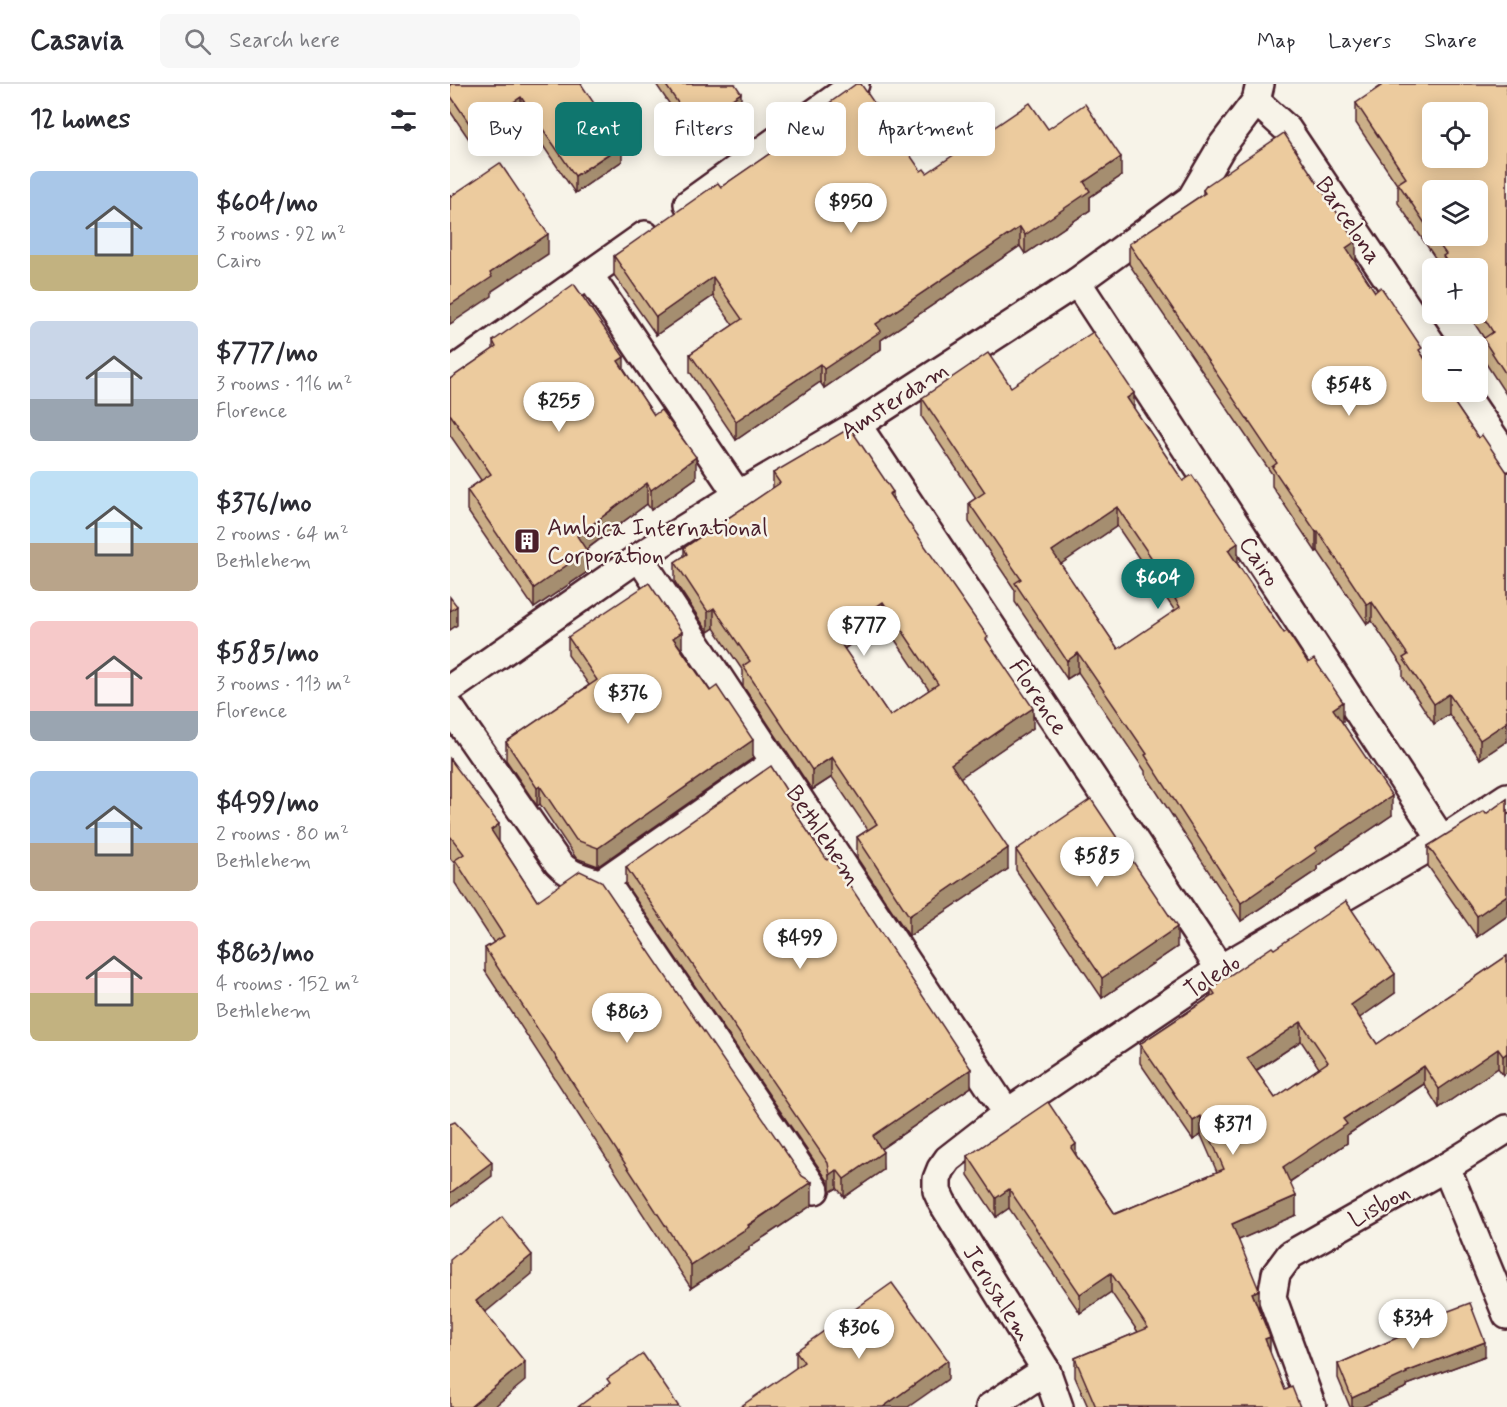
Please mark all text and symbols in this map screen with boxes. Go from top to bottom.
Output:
search box [160,14,580,68]
text: Casavia [30,23,124,60]
icon: search [181,25,214,58]
text: Search here [229,27,340,55]
text: Map [1257,27,1295,55]
text: Layers [1328,27,1391,55]
text: Share [1424,27,1477,55]
chip: Buy [468,102,543,156]
chip: Rent [555,102,642,156]
chip: Filters [654,102,754,156]
chip: New [766,102,846,156]
chip: Apartment [858,102,995,156]
map controls [1422,102,1488,402]
button: locate [1422,102,1488,168]
text: 12 homes [30,103,130,137]
icon: filters [387,104,420,137]
street label: Barcelona [1307,171,1388,270]
button: layers [1422,180,1488,246]
pin: $950 [815,183,887,234]
text: $604/mo [216,187,318,221]
text: $950 [829,189,873,216]
icon: home [78,195,150,267]
text: 3 rooms · 92 m² [216,221,346,248]
text: Cairo [216,248,261,275]
button: + [1422,258,1488,324]
button: − [1422,336,1488,402]
text: $777/mo [216,337,318,371]
icon: home [78,345,150,417]
street label: Amsterdam [835,355,955,448]
pin: $548 [1313,366,1385,417]
text: 3 rooms · 116 m² [216,371,352,398]
text: $548 [1326,372,1372,399]
pin: $255 [523,382,595,433]
text: $255 [537,388,581,415]
text: Florence [216,398,287,425]
text: $376/mo [216,487,312,521]
icon: home [78,495,150,567]
place label: Ambica International Corporation [547,513,768,572]
text: 2 rooms · 64 m² [216,521,349,548]
building icon: Ambica International Corporation [512,526,542,556]
street label: Cairo [1231,531,1286,593]
text: Bethlehem [216,548,311,575]
pin: $604 [1122,559,1194,610]
text: $604 [1135,565,1181,592]
pin: $777 [828,606,900,657]
text: $777 [841,612,887,639]
text: $585/mo [216,637,319,671]
icon: home [78,645,150,717]
street label: Florence [1001,654,1074,742]
text: 3 rooms · 113 m² [216,671,351,698]
pin: $376 [592,674,664,725]
text: $376 [608,680,648,707]
text: Florence [216,698,287,725]
street label: Bethlehem [778,780,868,892]
text: $499/mo [216,787,319,821]
icon: home [78,795,150,867]
text: 2 rooms · 80 m² [216,821,349,848]
pin: $585 [1061,837,1133,888]
text: $585 [1074,843,1120,870]
text: Bethlehem [216,848,311,875]
pin: $499 [764,919,836,970]
text: $499 [777,925,823,952]
text: $863/mo [216,937,314,971]
icon: home [78,945,150,1017]
street label: Toledo [1179,948,1247,1007]
text: 4 rooms · 152 m² [216,971,359,998]
pin: $863 [591,993,663,1044]
text: Bethlehem [216,998,311,1025]
text: $863 [606,999,648,1026]
pin: $371 [1197,1105,1269,1156]
text: $371 [1214,1111,1252,1138]
street label: Lisbon [1343,1177,1416,1236]
street label: Jerusalem [955,1240,1039,1348]
pin: $334 [1377,1299,1449,1350]
text: $334 [1392,1305,1434,1332]
pin: $306 [823,1309,895,1360]
text: $306 [838,1315,880,1342]

